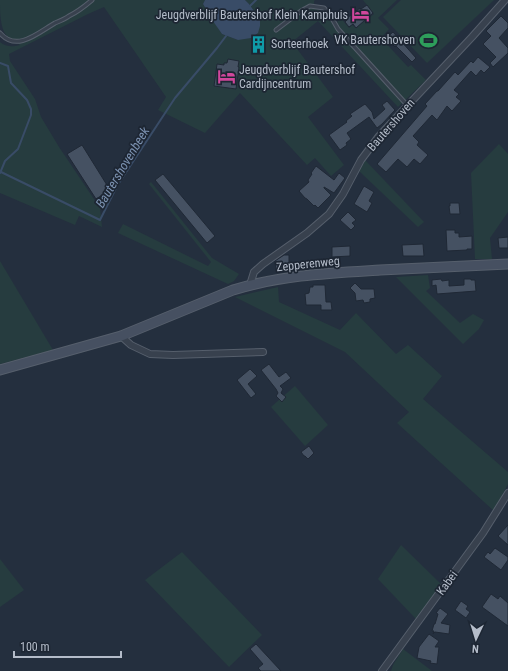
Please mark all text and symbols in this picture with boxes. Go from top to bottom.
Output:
hotel icon: Jeugdverblijf Bautershof Klein Kamphuis [351,5,371,25]
place label: Jeugdverblijf Bautershof Klein Kamphuis [156,8,348,22]
sports icon: VK Bautershoven [418,30,438,50]
place label: VK Bautershoven [334,33,415,47]
building icon: Sorteerhoek [248,34,268,54]
place label: Sorteerhoek [271,37,329,51]
place label: Jeugdverblijf Bautershof Cardijncentrum [239,63,355,91]
hotel icon: Jeugdverblijf Bautershof Cardijncentrum [216,67,236,87]
street label: Bautershoven [365,96,418,154]
water label: Bautershovenbeek [92,124,153,210]
street label: Zepperenweg [276,254,340,274]
street label: Kabei [434,568,460,598]
north arrow [456,619,496,659]
scale bar [14,633,121,659]
text: 100 m [20,640,50,654]
text: N [471,642,479,655]

